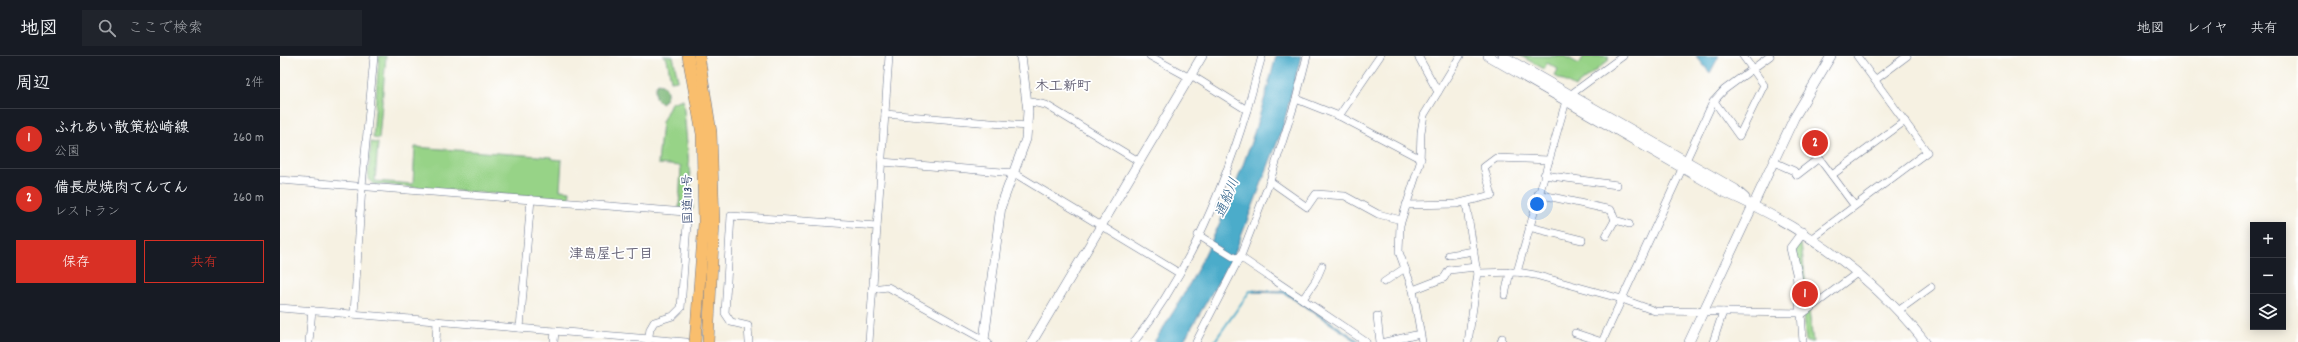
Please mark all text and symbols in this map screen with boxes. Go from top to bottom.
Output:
search box [82,10,362,46]
text: 地図 [20,17,58,44]
icon: search [96,17,118,39]
text: ここで検索 [128,18,203,40]
text: 地図 [2137,19,2165,39]
text: レイヤ [2187,19,2228,39]
text: 共有 [2250,19,2278,39]
text: 周辺 [16,73,50,97]
text: 2件 [245,74,264,93]
district label: 木工新町 [1035,77,1091,97]
text: ふれあい散策松崎線 [54,118,189,140]
pin: 2 [1802,128,1828,158]
text: 1 [28,129,30,148]
text: 260 m [233,129,264,148]
text: 公園 [54,143,80,162]
street label: 国道113号 [679,174,699,224]
water label: 通船川 [1211,175,1245,221]
text: 備長炭焼肉てんてん [54,178,188,200]
text: 2 [26,189,32,208]
text: 260 m [233,189,264,208]
your location [1527,194,1547,214]
text: レストラン [54,203,120,222]
map controls [2250,222,2286,330]
button: + [2250,222,2286,258]
button: 保存 [16,240,136,283]
button: 共有 [144,240,264,283]
district label: 津島屋七丁目 [569,245,653,265]
button: − [2250,258,2286,294]
pin: 1 [1792,279,1818,309]
button: layers [2250,294,2286,330]

